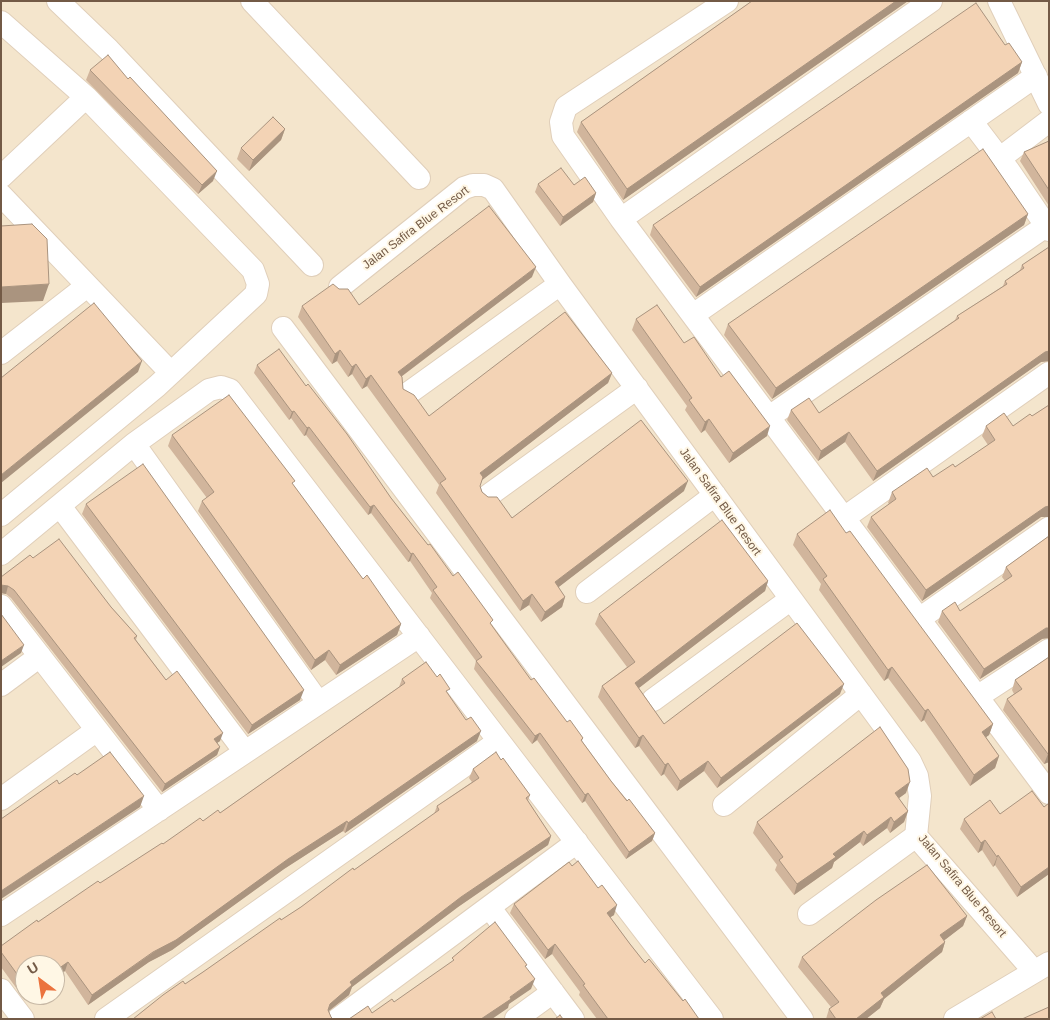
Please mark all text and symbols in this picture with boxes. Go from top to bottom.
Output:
street label: Jalan Safira Blue Resort [360,183,472,273]
street label: Jalan Safira Blue Resort [676,445,764,559]
street label: Jalan Safira Blue Resort [915,832,1009,940]
north arrow [15,955,65,1005]
text: U [24,959,41,977]

